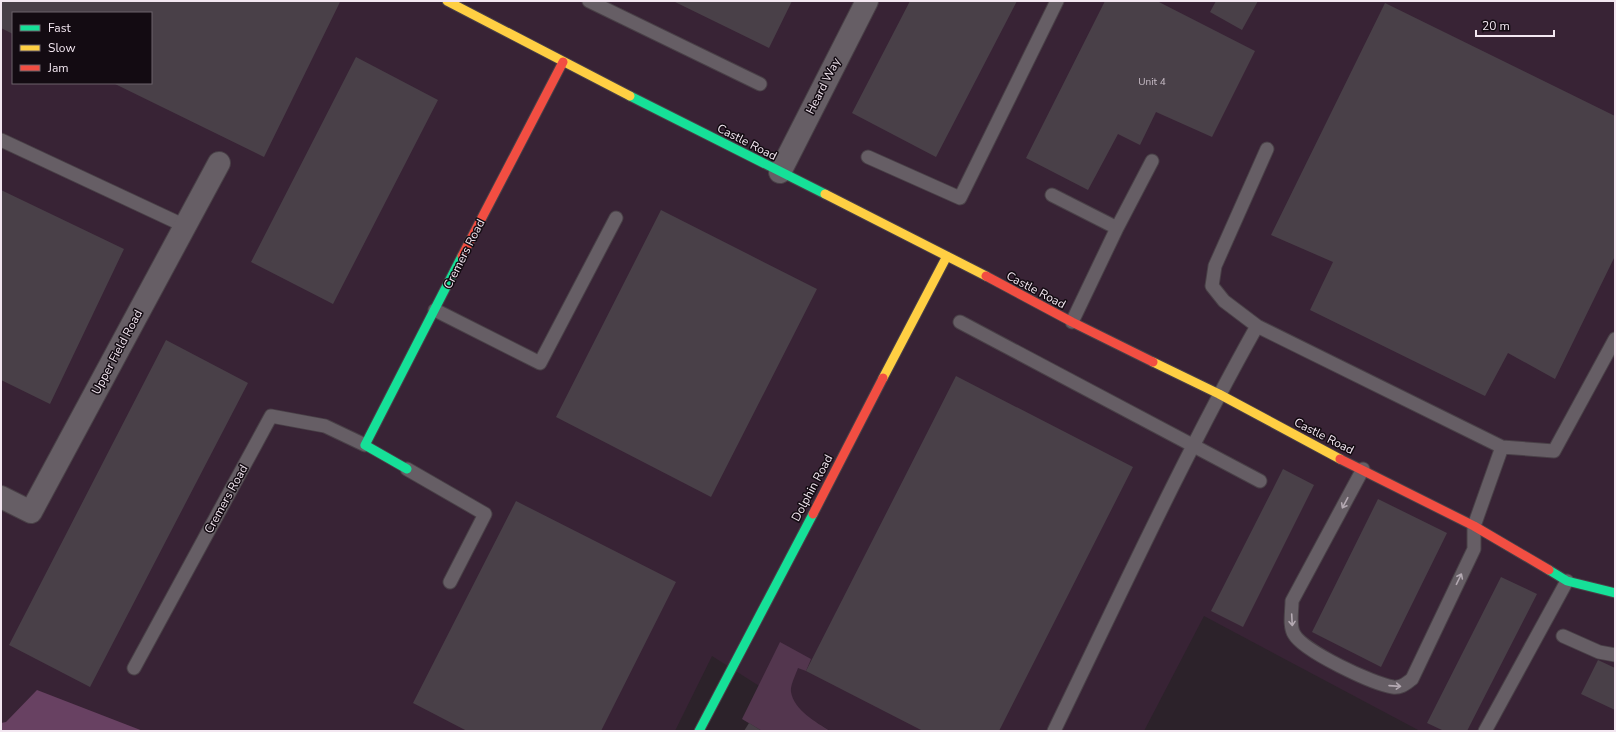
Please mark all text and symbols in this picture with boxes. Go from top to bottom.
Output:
legend [12,12,152,84]
scale bar [1476,12,1554,38]
text: 20 m [1482,18,1510,34]
text: Fast [48,20,71,36]
text: Slow [48,40,76,56]
street label: Heard Way [802,54,844,117]
text: Jam [47,60,69,76]
house number: Unit 4 [1138,75,1166,89]
street label: Castle Road [714,120,780,164]
street label: Cremers Road [440,216,488,292]
street label: Castle Road [1004,268,1068,312]
street label: Upper Field Road [88,307,146,397]
street label: Castle Road [1291,414,1357,458]
street label: Dolphin Road [788,452,836,524]
street label: Cremers Road [200,462,252,536]
one-way arrow [1340,497,1348,509]
one-way arrow [1456,574,1463,586]
one-way arrow [1288,613,1295,626]
one-way arrow [1388,683,1401,690]

